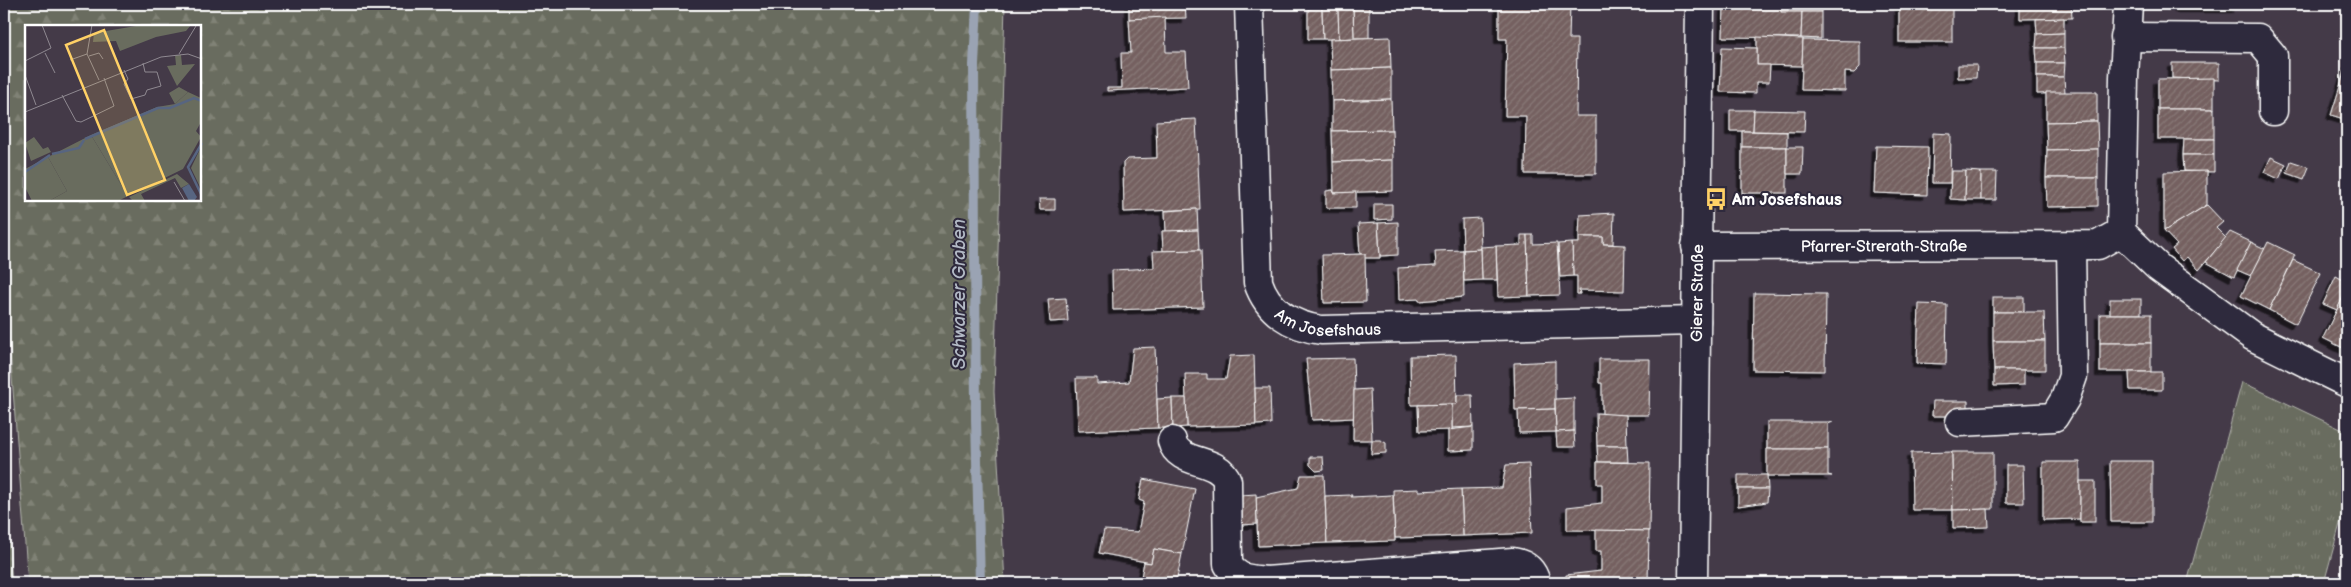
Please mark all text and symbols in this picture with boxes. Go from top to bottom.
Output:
inset map [25,25,201,201]
bus stop icon: Am Josefshaus [1703,186,1729,212]
place label: Am Josefshaus [1731,191,1842,210]
water label: Schwarzer Graben [949,219,970,369]
street label: Pfarrer-Strerath-Straße [1801,237,1968,257]
street label: Gierer Straße [1688,244,1708,342]
street label: Am Josefshaus [1270,305,1381,341]

